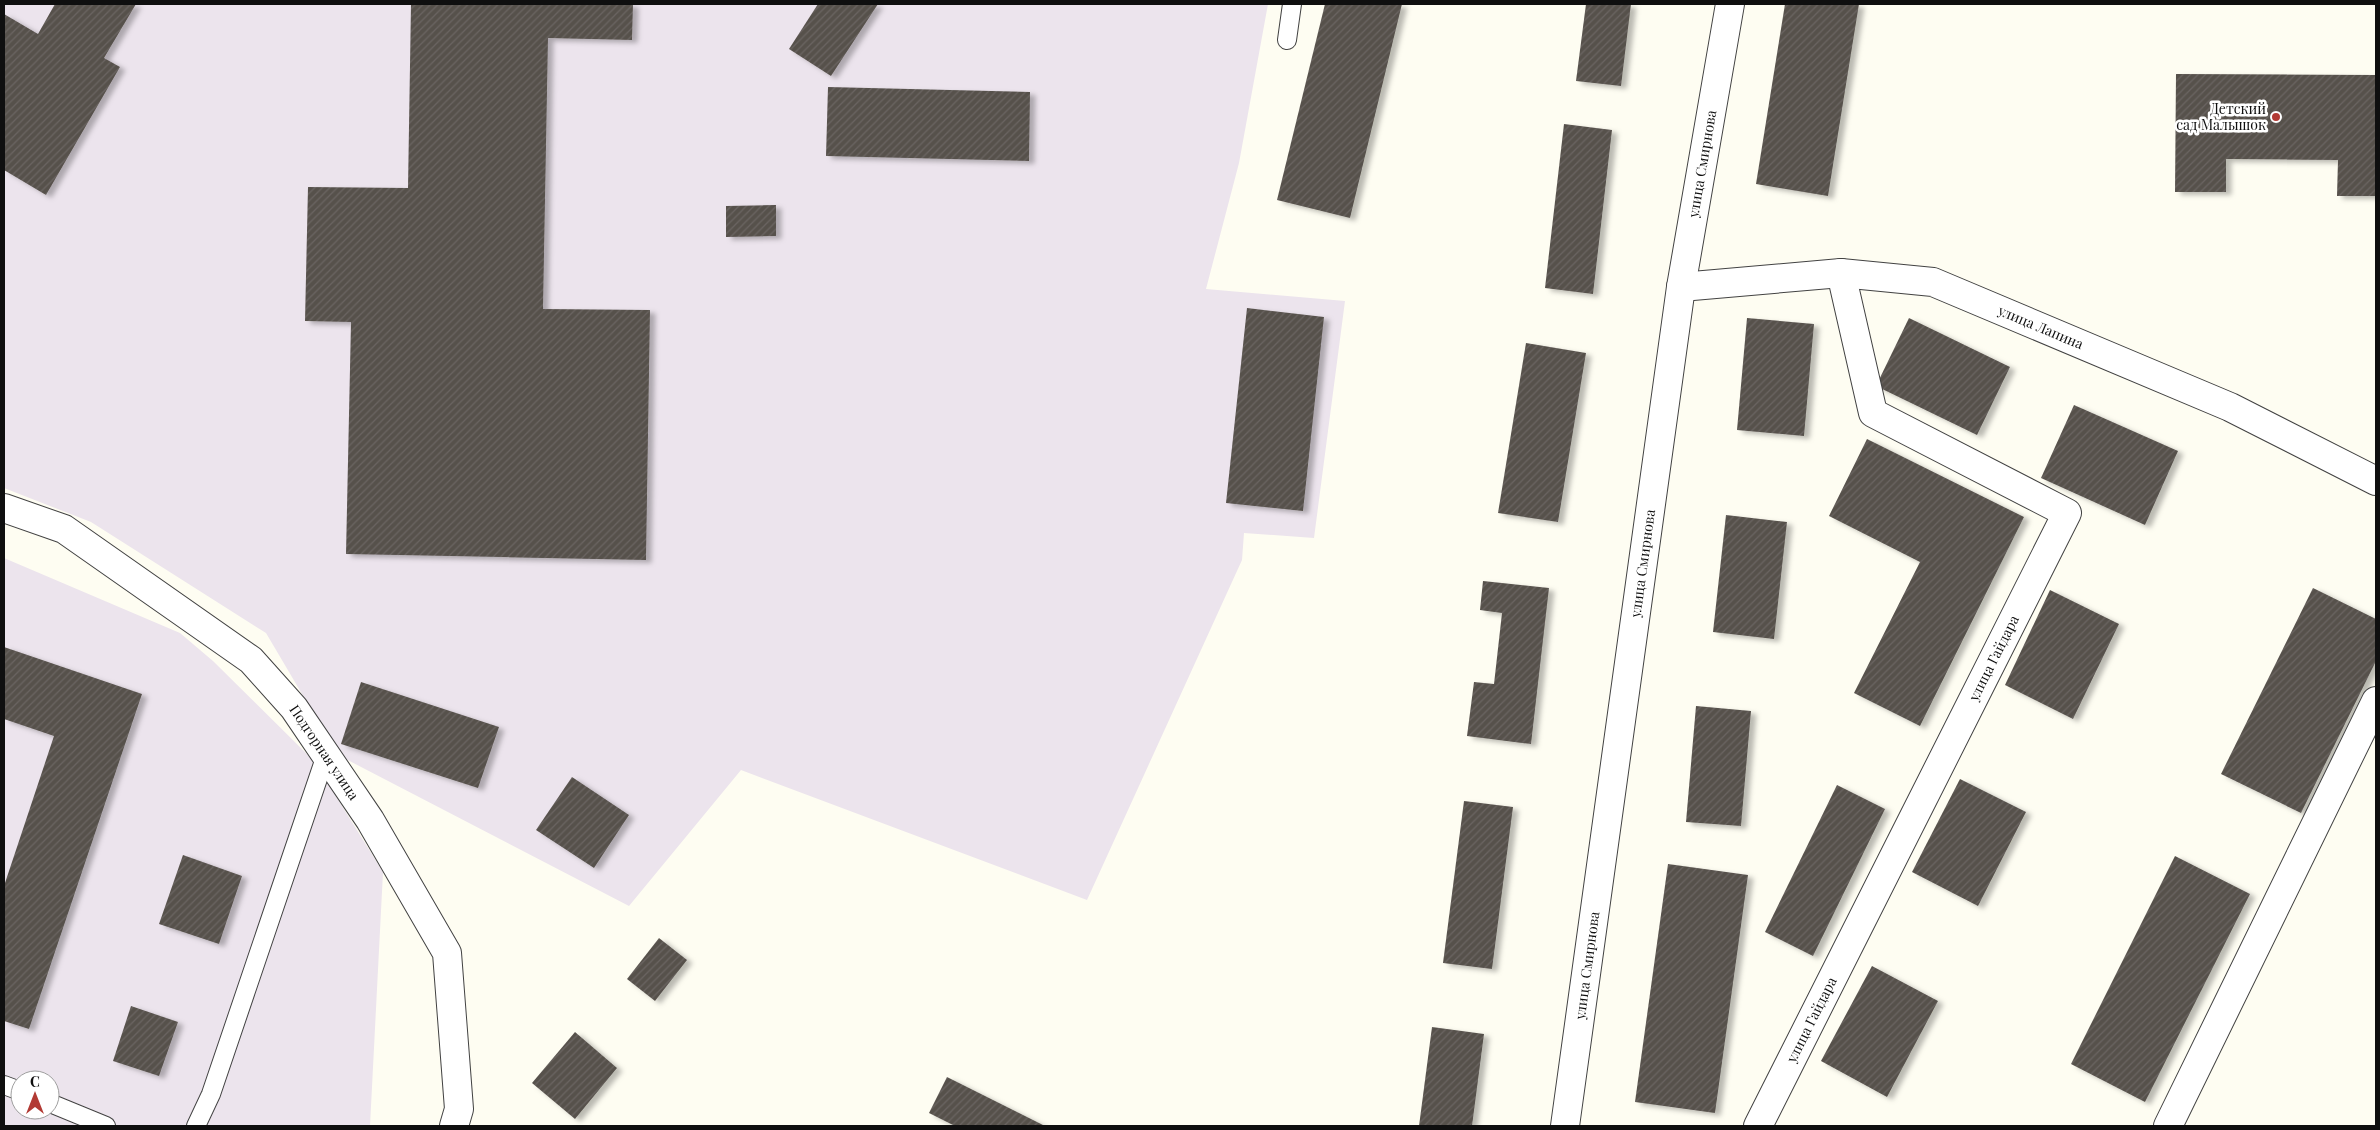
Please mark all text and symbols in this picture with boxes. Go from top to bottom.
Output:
place label: Детский сад Малышок [2176,99,2266,134]
street label: улица Смирнова [1683,109,1720,220]
marker: Детский сад Малышок [2270,111,2282,123]
street label: улица Лапина [1995,300,2087,353]
street label: улица Смирнова [1625,508,1659,619]
street label: улица Гайдара [1963,612,2023,705]
street label: Подгорная улица [285,701,364,804]
street label: улица Смирнова [1570,910,1604,1022]
street label: улица Гайдара [1781,973,1841,1066]
north arrow [10,1070,60,1120]
text: С [30,1072,40,1091]

